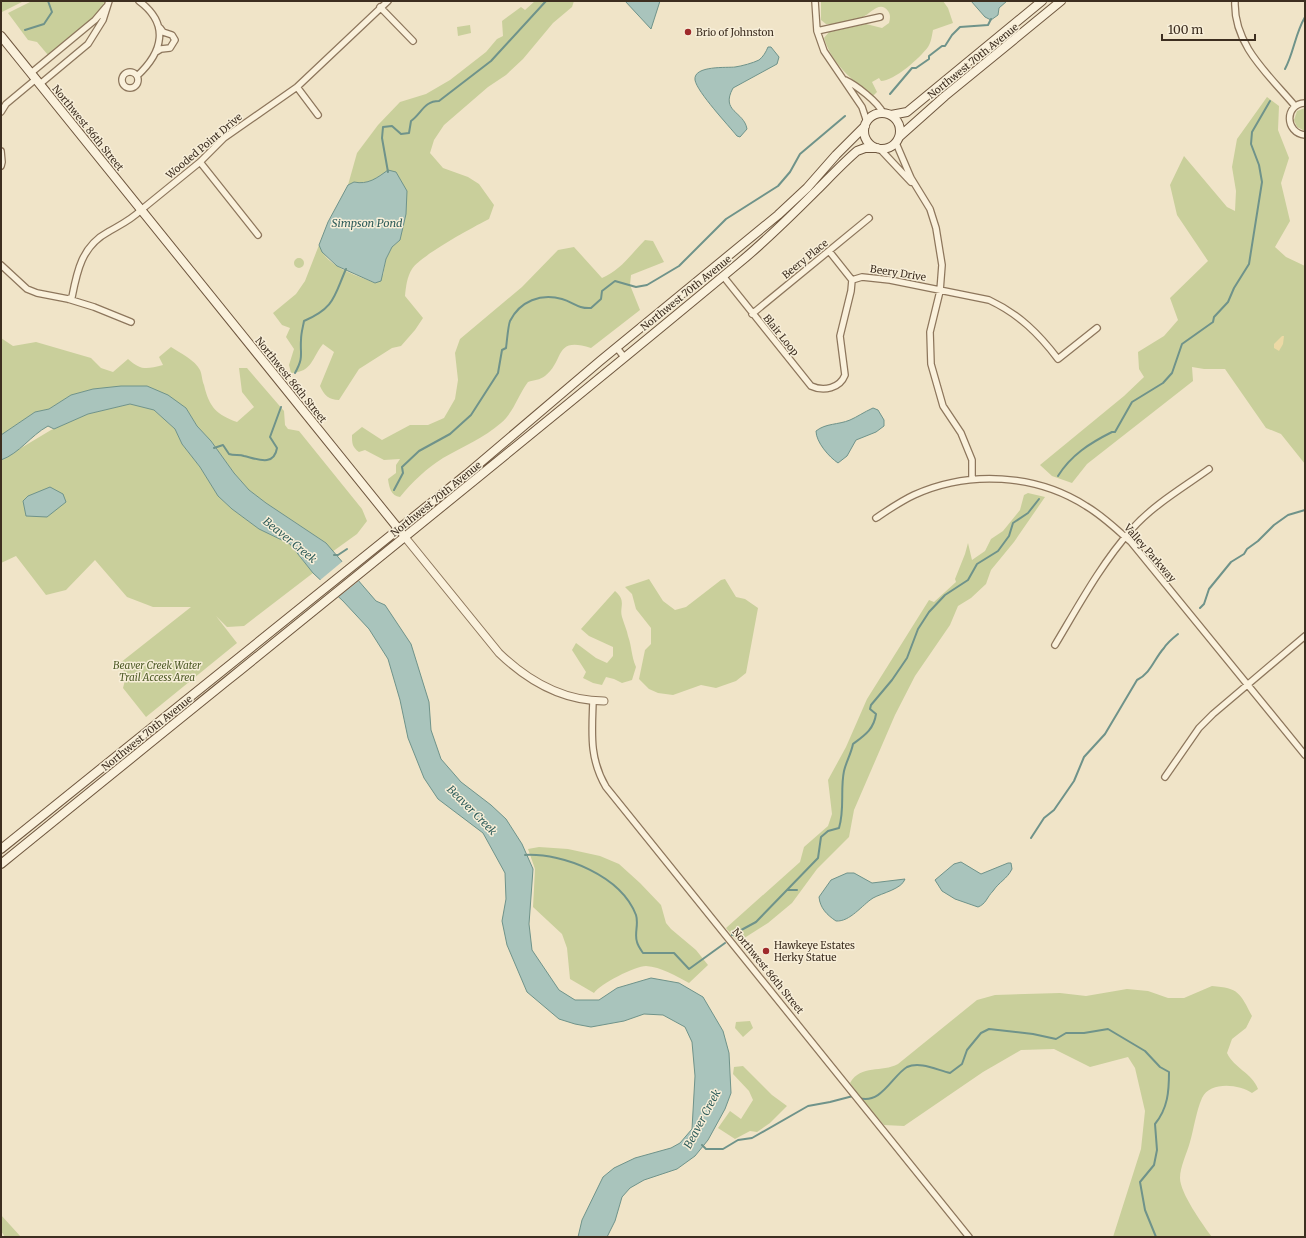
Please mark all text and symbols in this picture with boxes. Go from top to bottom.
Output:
scale bar [1162,16,1255,42]
street label: Northwest 70th Avenue [925,20,1021,102]
text: 100 m [1168,22,1203,37]
place label: Brio of Johnston [696,26,774,39]
marker: Brio of Johnston [683,27,693,37]
street label: Northwest 86th Street [49,83,127,174]
street label: Wooded Point Drive [162,110,245,182]
water label: Simpson Pond [332,216,403,230]
street label: Beery Place [779,237,831,281]
street label: Northwest 70th Avenue [638,252,734,334]
street label: Beery Drive [869,262,927,284]
street label: Blair Loop [760,312,802,358]
street label: Northwest 86th Street [252,335,330,426]
street label: Northwest 70th Avenue [388,458,484,540]
water label: Beaver Creek [260,514,320,566]
street label: Valley Parkway [1121,520,1179,585]
park label: Beaver Creek Water Trail Access Area [113,659,202,684]
street label: Northwest 70th Avenue [99,692,195,774]
water label: Beaver Creek [444,782,500,838]
street label: Northwest 86th Street [729,926,807,1017]
place label: Hawkeye Estates Herky Statue [774,939,855,964]
marker: Hawkeye Estates Herky Statue [761,946,771,956]
water label: Beaver Creek [681,1087,723,1151]

